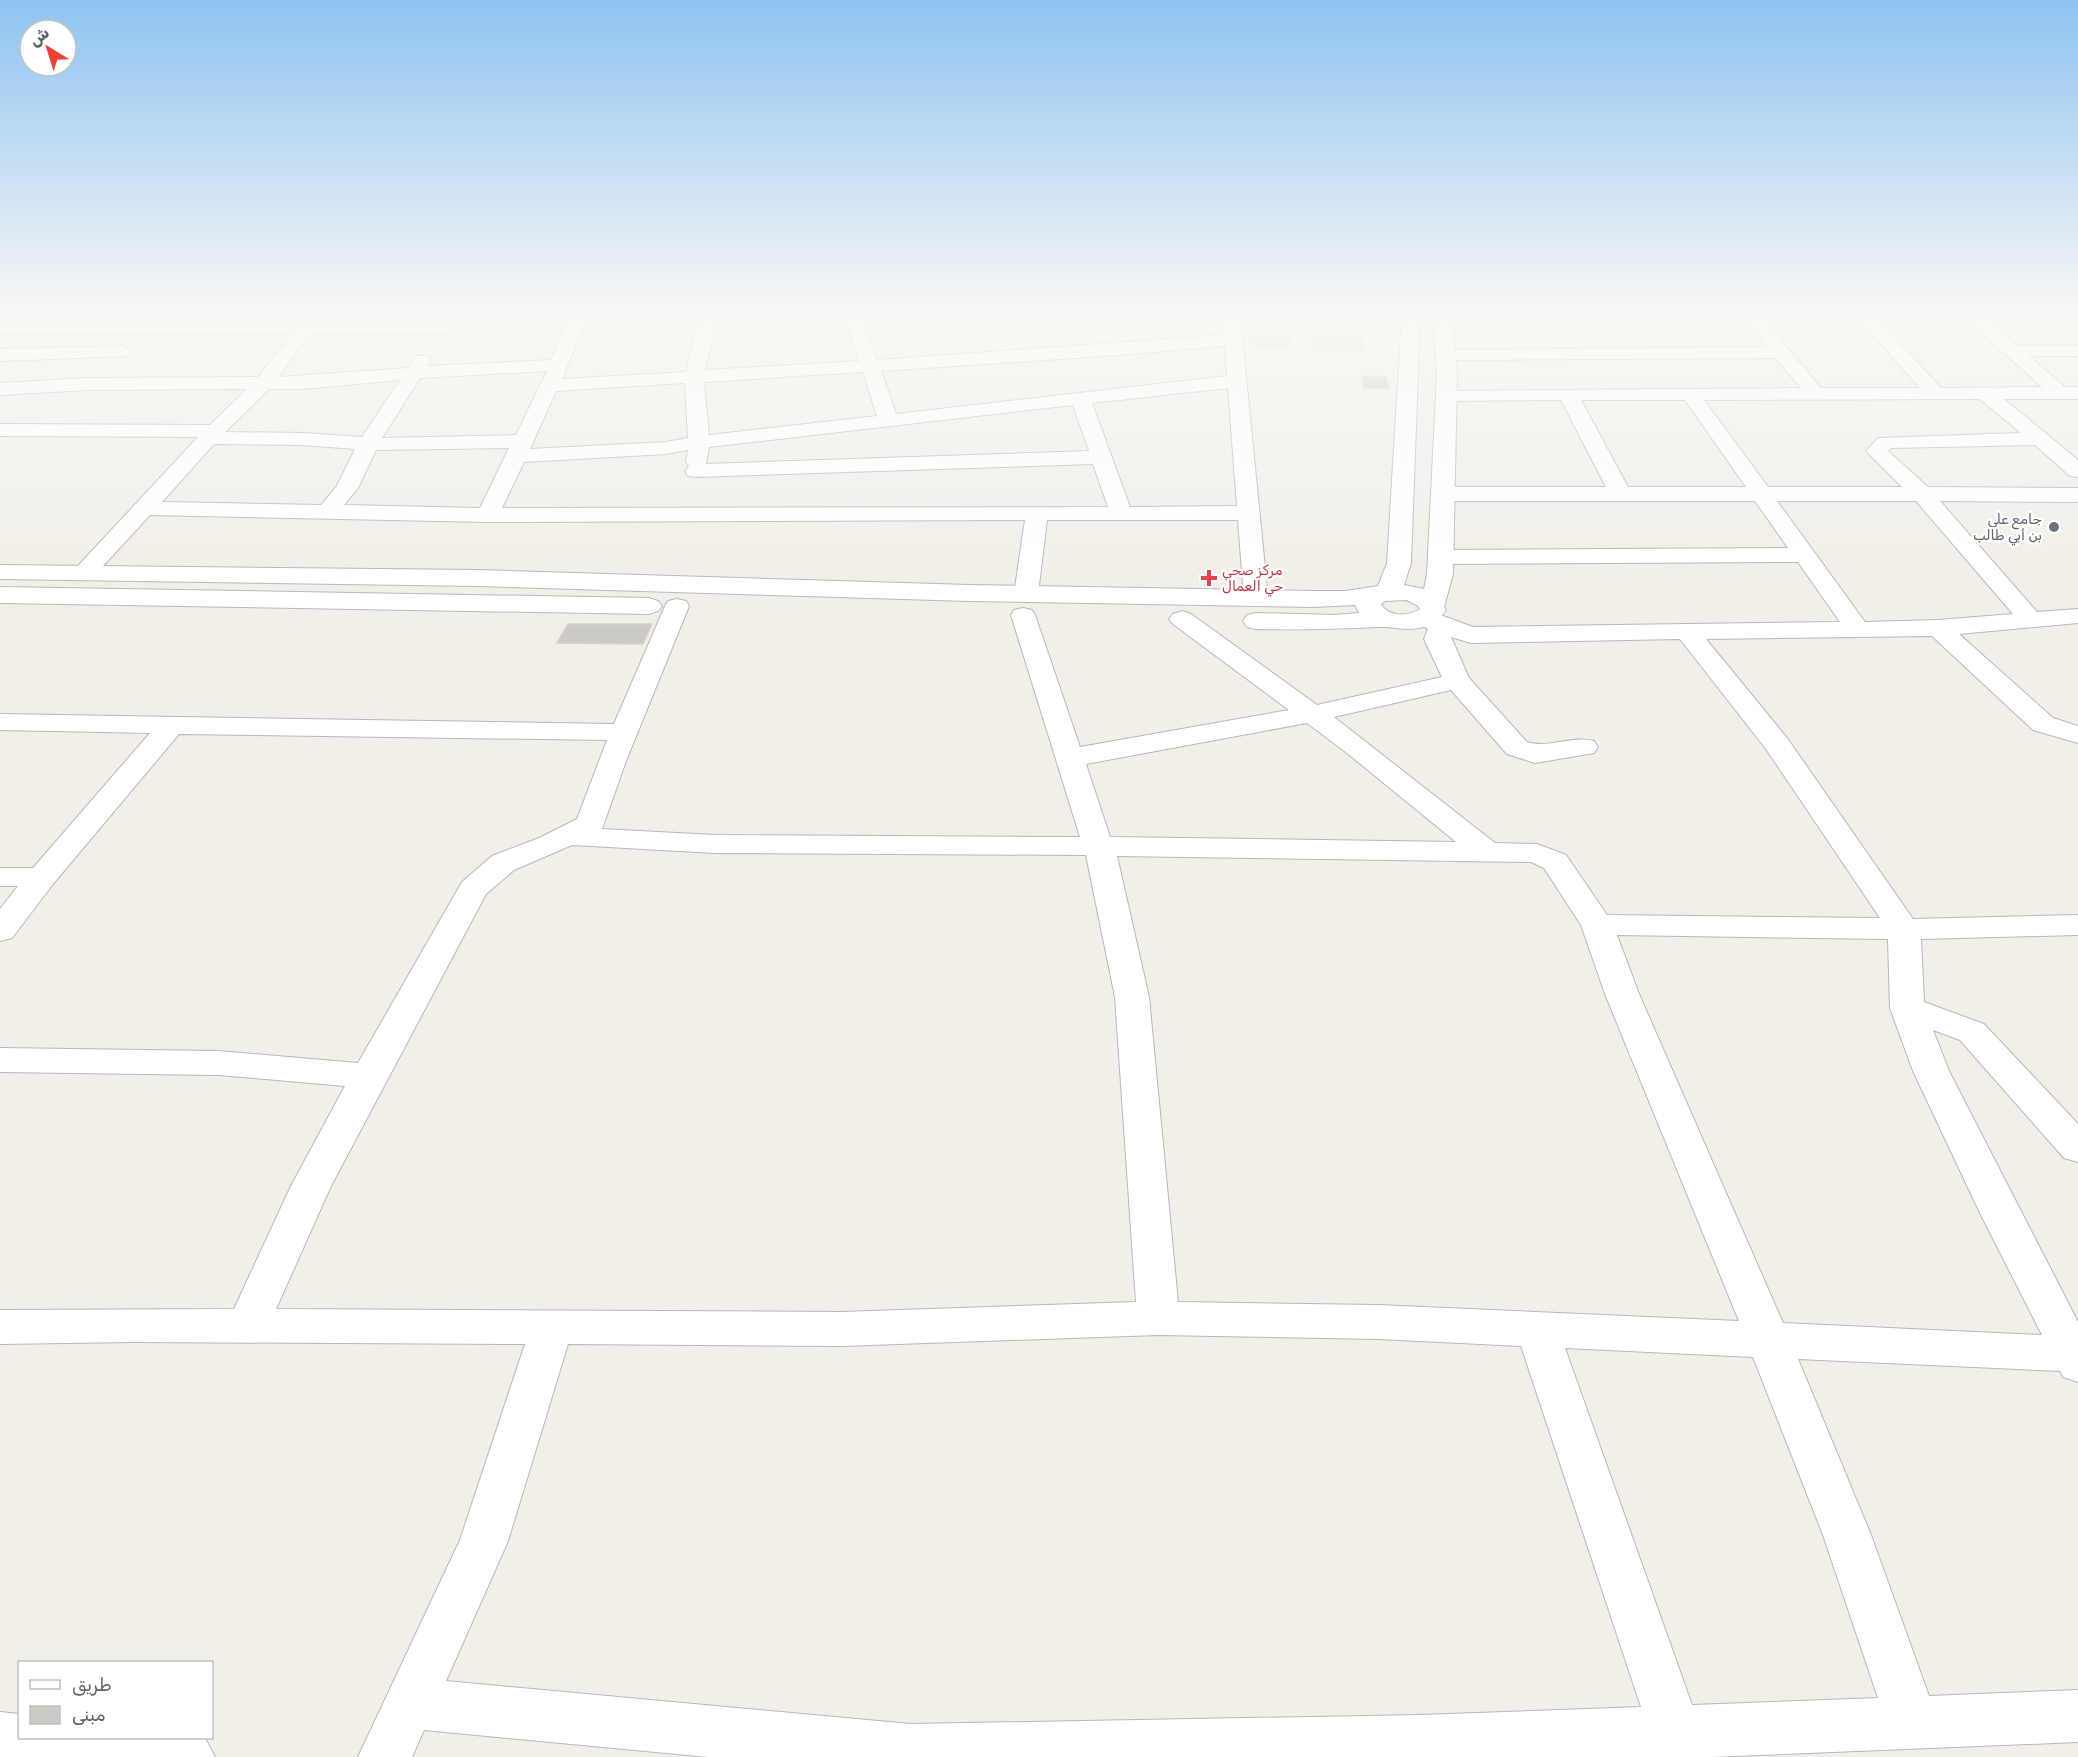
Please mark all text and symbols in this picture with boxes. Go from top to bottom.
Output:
north arrow [18,18,78,78]
text: ش [25,23,53,50]
place label: جامع علي بن أبي طالب [1973,511,2042,546]
marker: جامع علي بن أبي طالب [2047,520,2061,534]
place label: مركز صحي حي العمال [1222,562,1284,597]
marker: مركز صحي حي العمال [1200,569,1218,587]
legend [18,1661,213,1739]
text: طريق [72,1674,112,1696]
text: مبنى [72,1704,106,1726]

